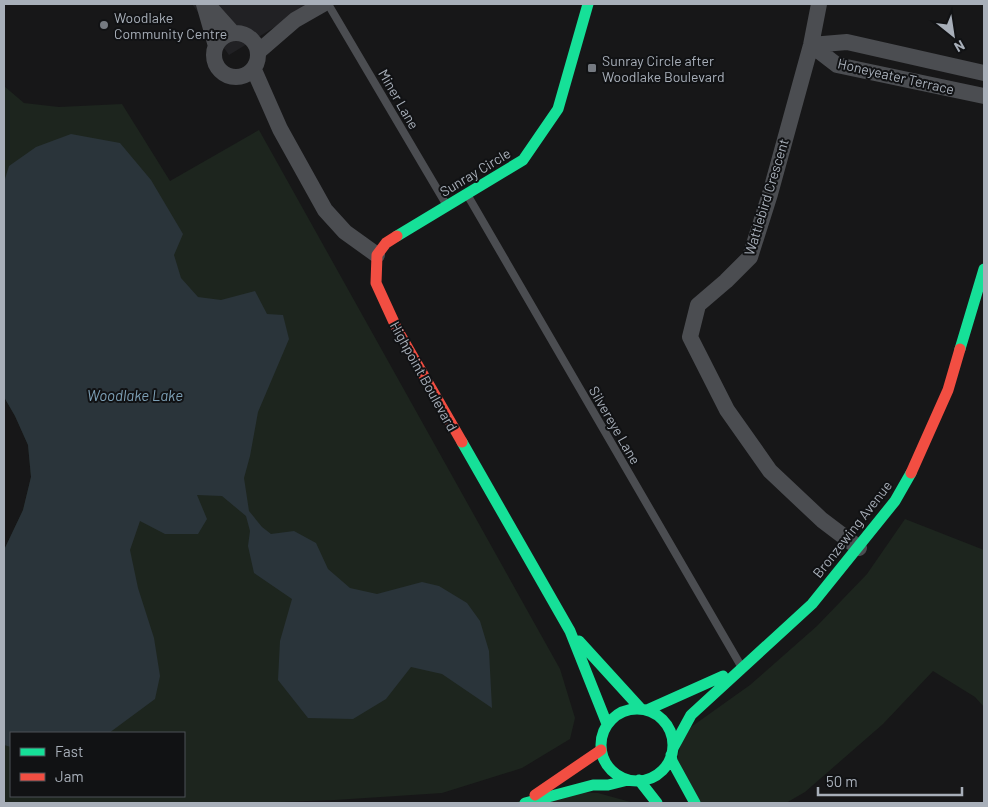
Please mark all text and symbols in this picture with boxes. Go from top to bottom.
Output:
place label: Woodlake Community Centre [114,9,227,42]
north arrow [928,10,978,60]
marker: Woodlake Community Centre [98,19,110,31]
text: N [951,37,968,56]
place label: Sunray Circle after Woodlake Boulevard [602,52,725,85]
street label: Honeyeater Terrace [836,54,956,98]
marker: Sunray Circle after Woodlake Boulevard [586,62,598,74]
street label: Miner Lane [375,66,423,132]
street label: Wattlebird Crescent [740,137,792,257]
street label: Sunray Circle [436,144,514,200]
street label: Highpoint Boulevard [387,318,461,434]
street label: Silvereye Lane [586,383,644,467]
water label: Woodlake Lake [87,386,183,404]
street label: Bronzewing Avenue [809,477,895,581]
legend [10,732,185,797]
text: Fast [55,742,83,760]
scale bar [818,764,962,796]
text: Jam [55,767,84,785]
text: 50 m [826,772,858,790]

